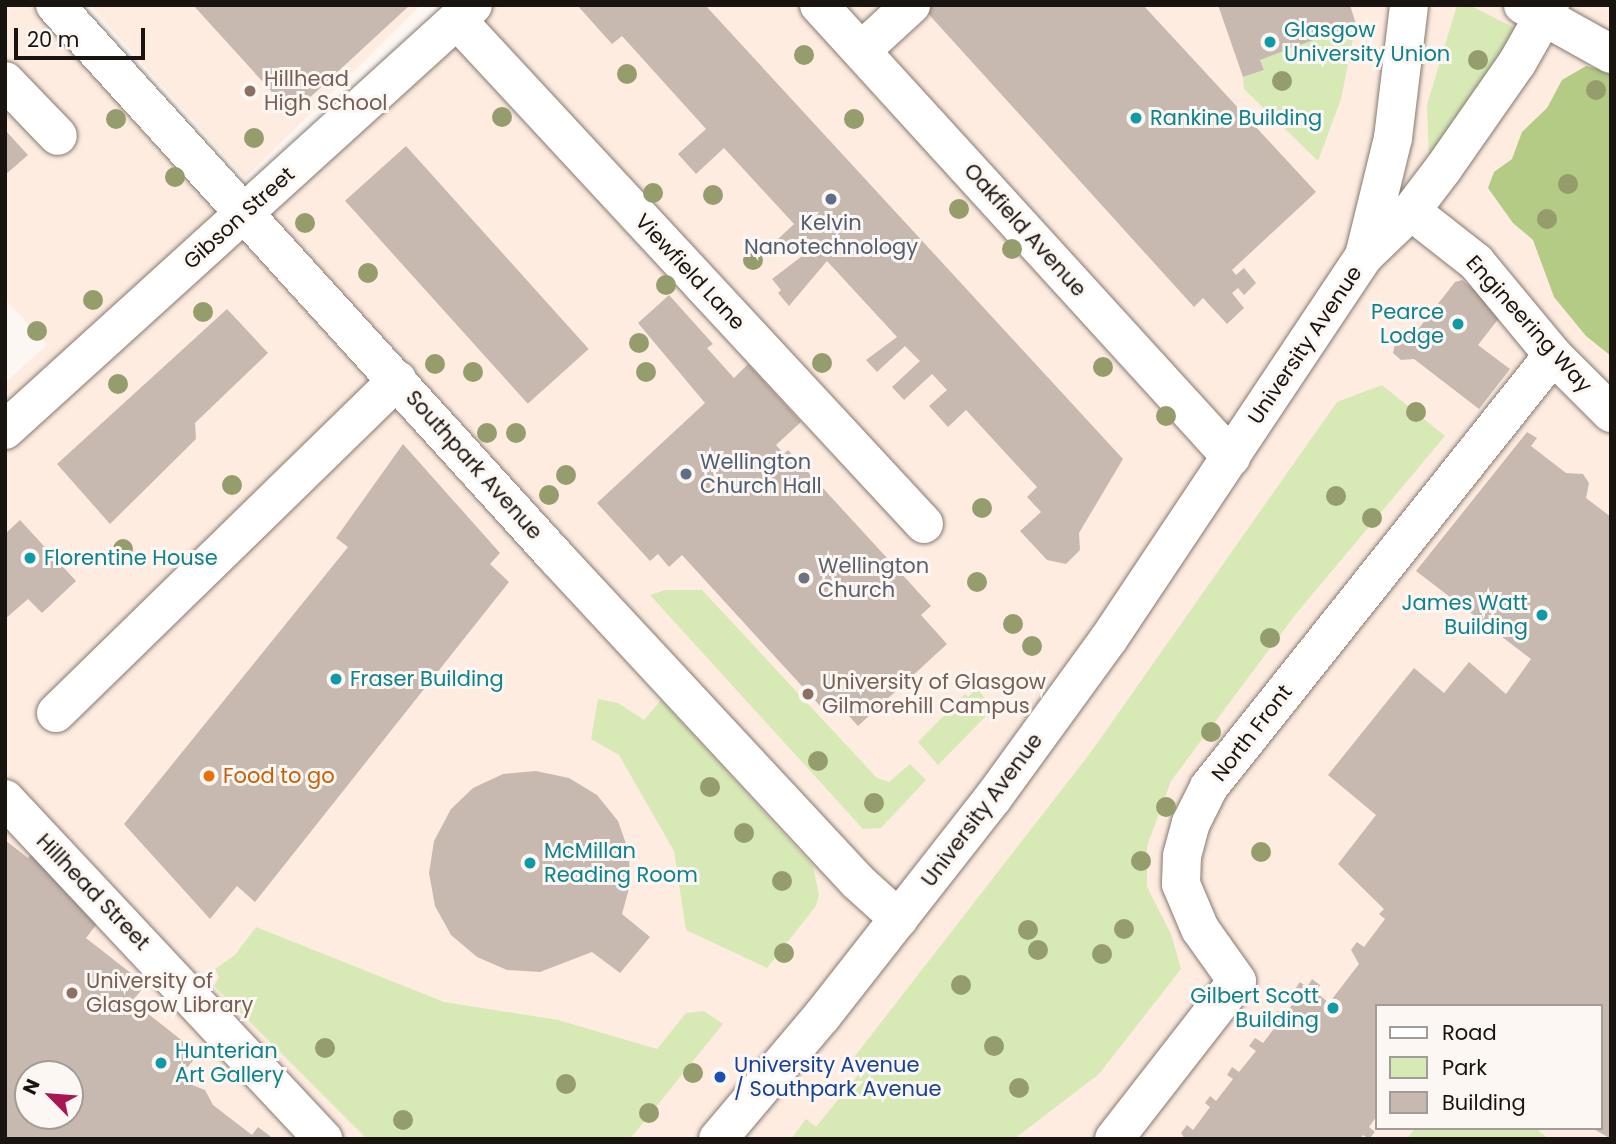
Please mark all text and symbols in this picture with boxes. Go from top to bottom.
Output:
scale bar [18,14,149,58]
place label: Glasgow University Union [1284,17,1450,67]
text: 20 m [27,25,80,54]
marker: Glasgow University Union [1262,34,1278,50]
place label: Hillhead High School [264,66,388,116]
marker: Hillhead High School [242,83,258,99]
place label: Rankine Building [1150,105,1322,131]
marker: Rankine Building [1128,110,1144,126]
street label: Oakfield Avenue [959,158,1091,302]
street label: Gibson Street [178,162,300,274]
marker: Kelvin Nanotechnology [823,191,839,207]
street label: Viewfield Lane [630,209,750,335]
place label: Kelvin Nanotechnology [744,210,918,260]
street label: Engineering Way [1461,250,1597,398]
street label: University Avenue [1243,261,1367,429]
place label: Pearce Lodge [1371,299,1444,349]
marker: Pearce Lodge [1450,316,1466,332]
street label: Southpark Avenue [400,385,548,545]
place label: Wellington Church Hall [700,449,822,499]
marker: Wellington Church Hall [678,466,694,482]
place label: Florentine House [44,545,218,571]
marker: Florentine House [22,550,38,566]
place label: Wellington Church [818,553,929,603]
marker: Wellington Church [796,570,812,586]
place label: James Watt Building [1401,590,1528,640]
marker: James Watt Building [1534,607,1550,623]
place label: Fraser Building [350,666,504,692]
place label: University of Glasgow Gilmorehill Campus [822,669,1046,719]
marker: Fraser Building [328,671,344,687]
street label: North Front [1206,680,1298,786]
marker: University of Glasgow Gilmorehill Campus [800,686,816,702]
street label: University Avenue [916,728,1048,892]
place label: Food to go [223,763,335,789]
marker: Food to go [201,768,217,784]
street label: Hillhead Street [31,829,155,955]
place label: McMillan Reading Room [544,838,698,888]
marker: McMillan Reading Room [522,855,538,871]
place label: University of Glasgow Library [86,968,253,1018]
place label: Gilbert Scott Building [1190,983,1319,1033]
marker: University of Glasgow Library [64,985,80,1001]
marker: Gilbert Scott Building [1325,1000,1341,1016]
legend [1374,1004,1602,1130]
text: Road [1442,1018,1497,1047]
place label: Hunterian Art Gallery [175,1038,284,1088]
place label: University Avenue / Southpark Avenue [734,1052,941,1102]
text: Park [1442,1053,1487,1082]
marker: Hunterian Art Gallery [153,1055,169,1071]
north arrow [14,1060,84,1130]
marker: University Avenue / Southpark Avenue [712,1069,728,1085]
text: N [16,1075,47,1099]
text: Building [1442,1088,1526,1117]

